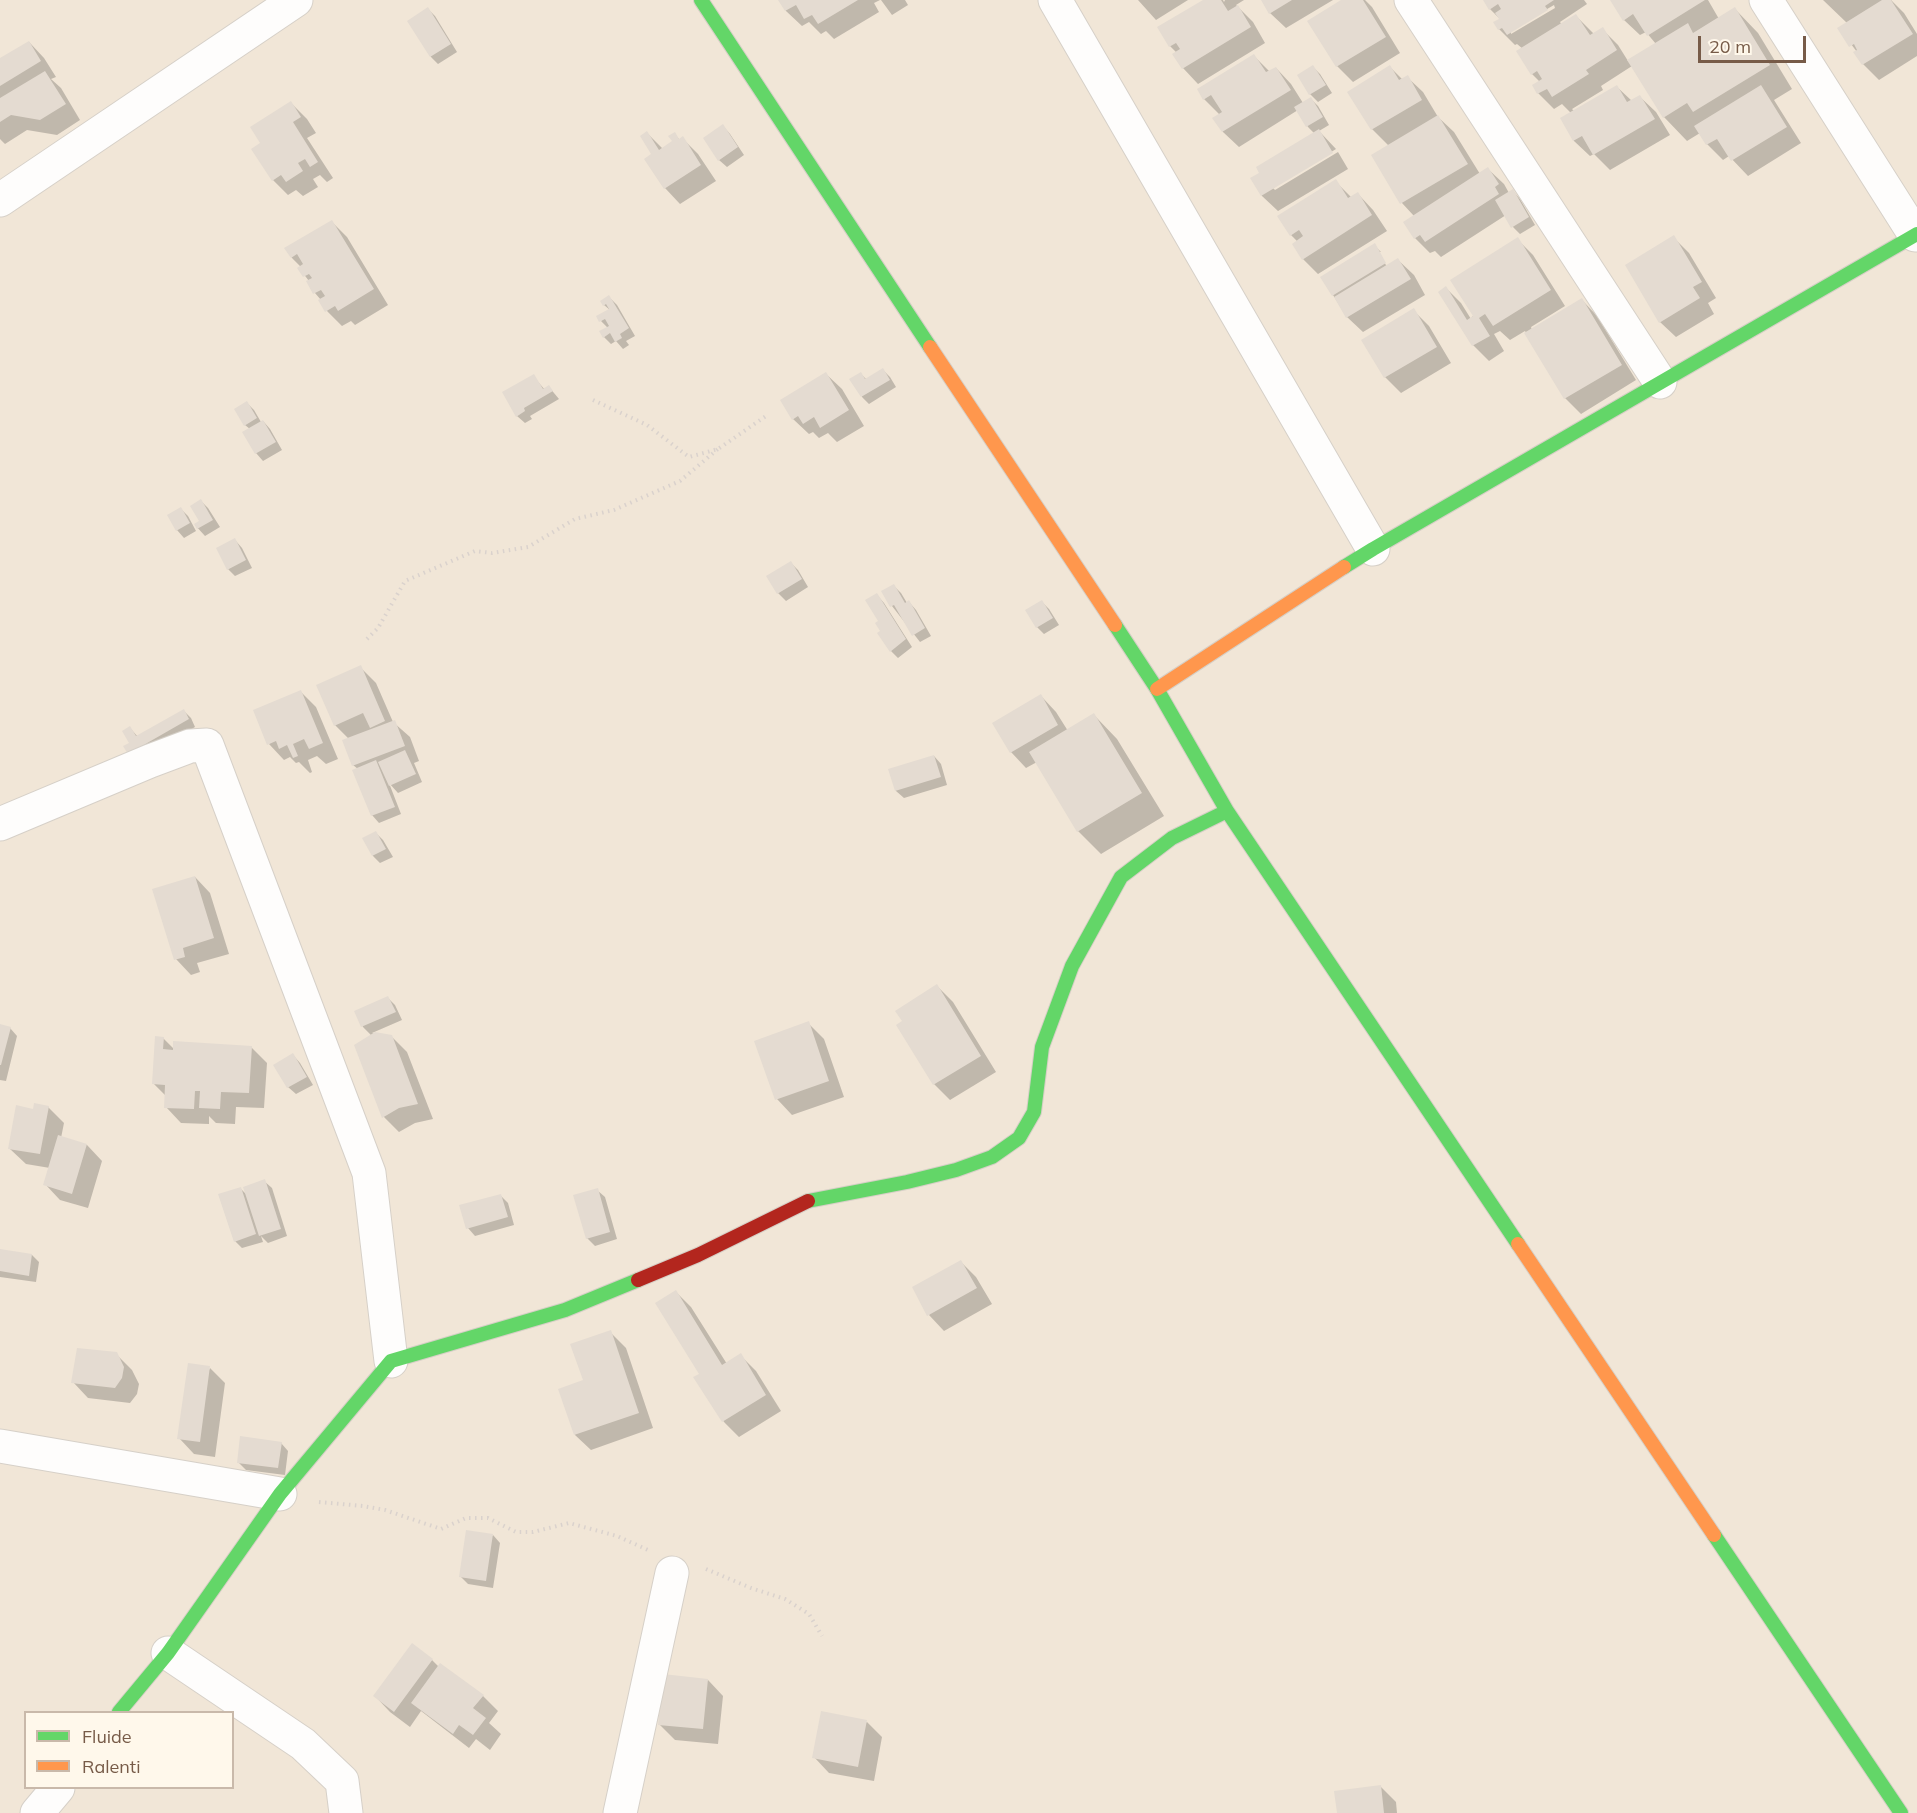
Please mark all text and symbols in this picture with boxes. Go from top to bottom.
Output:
scale bar [1701,24,1809,62]
text: 20 m [1709,35,1751,58]
legend [24,1711,234,1789]
text: Fluide [82,1725,132,1748]
text: Ralenti [82,1755,140,1778]

